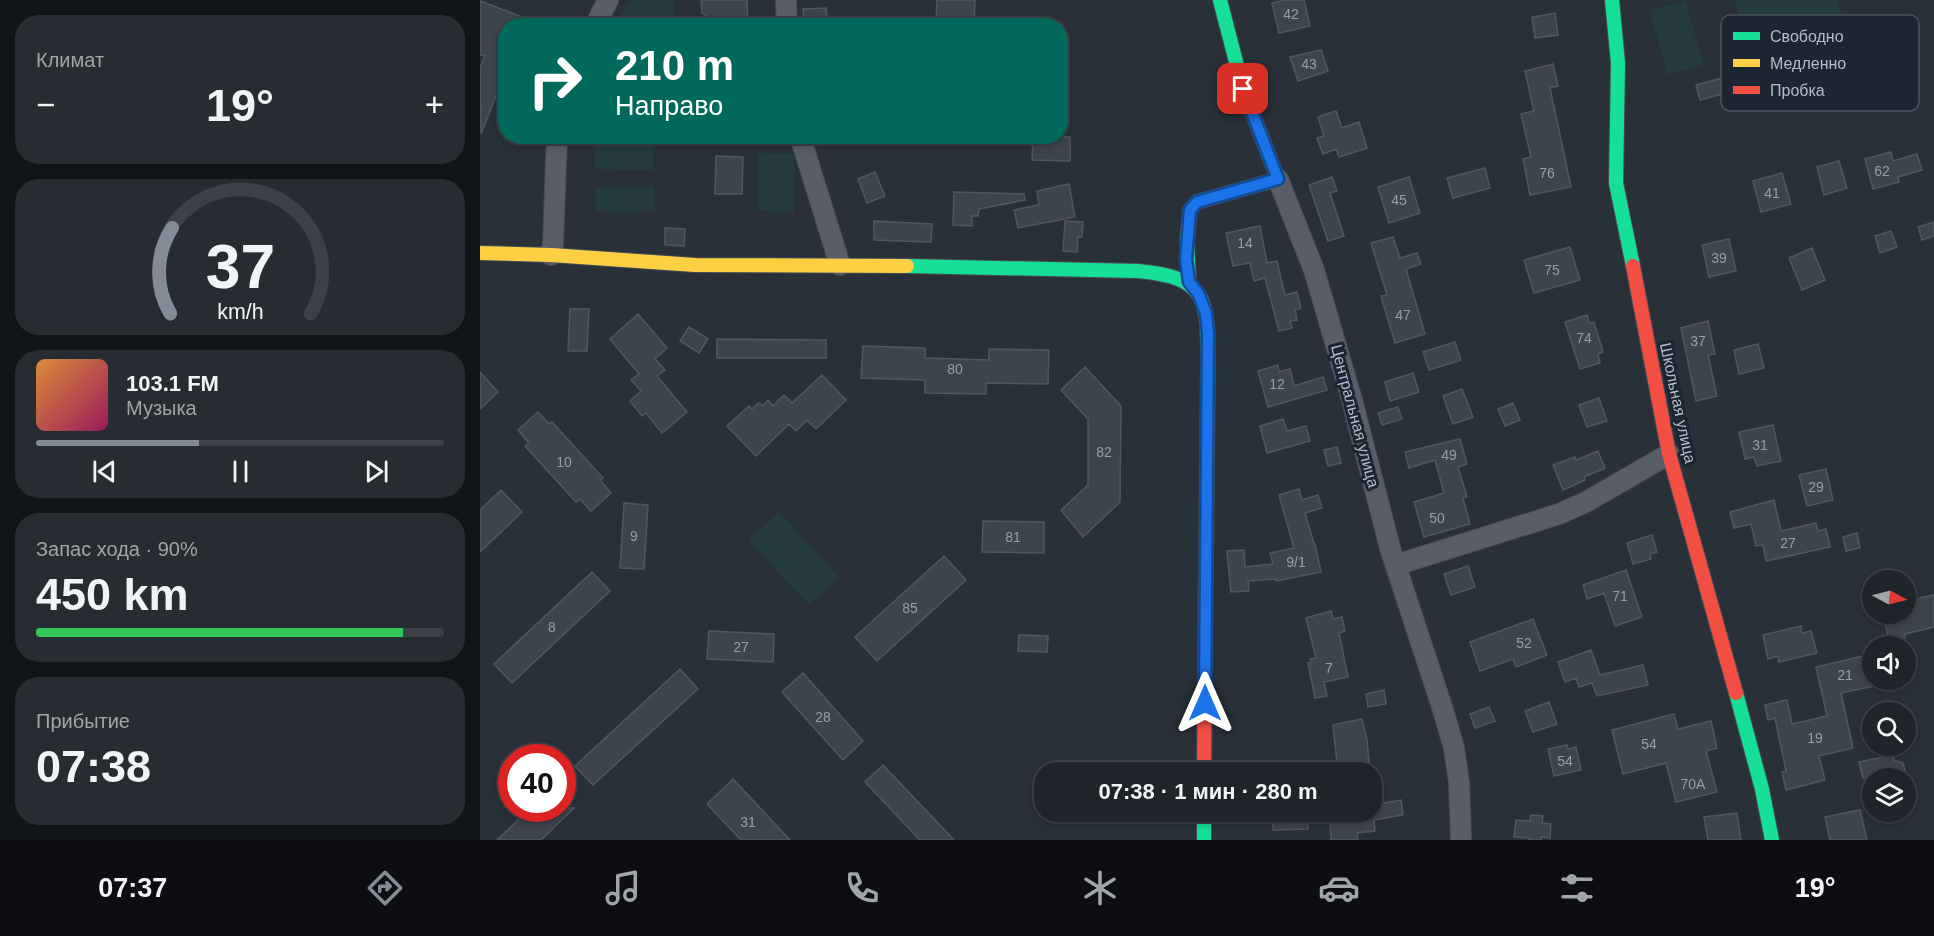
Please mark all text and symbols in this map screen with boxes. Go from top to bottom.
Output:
house number: 42 [1283,6,1299,22]
legend [1721,15,1919,111]
text: Свободно [1770,28,1844,45]
icon: right [516,42,594,120]
text: 210 m [615,42,734,89]
text: Климат [36,49,104,71]
text: Медленно [1770,55,1846,72]
house number: 43 [1301,56,1317,72]
pin [1217,63,1268,114]
icon: arrive [1226,72,1259,105]
text: 19° [206,80,274,131]
text: Пробка [1770,82,1825,99]
text: − [36,86,55,123]
text: + [425,86,444,123]
text: Направо [615,91,723,121]
house number: 62 [1874,163,1890,179]
house number: 76 [1539,165,1555,181]
house number: 41 [1764,185,1780,201]
house number: 45 [1391,192,1407,208]
text: 37 [205,232,275,301]
house number: 14 [1237,235,1253,251]
house number: 39 [1711,250,1727,266]
house number: 75 [1544,262,1560,278]
text: km/h [217,300,263,324]
house number: 47 [1395,307,1411,323]
house number: 74 [1576,330,1592,346]
house number: 37 [1690,333,1706,349]
street label: Школьная улица [1657,341,1699,465]
street label: Центральная улица [1328,343,1382,489]
house number: 80 [947,361,963,377]
text: 103.1 FM [126,371,219,396]
house number: 12 [1269,376,1285,392]
text: Музыка [126,397,197,419]
house number: 31 [1752,437,1768,453]
house number: 82 [1096,444,1112,460]
house number: 49 [1441,447,1457,463]
house number: 10 [556,454,572,470]
icon: previous [88,455,121,488]
icon: pause [224,455,257,488]
icon: next [360,455,393,488]
house number: 29 [1808,479,1824,495]
house number: 50 [1429,510,1445,526]
house number: 9 [630,528,638,544]
house number: 81 [1005,529,1021,545]
house number: 27 [1780,535,1796,551]
text: Запас хода · 90% [36,538,198,560]
house number: 9/1 [1286,554,1306,570]
text: 450 km [36,569,189,620]
north arrow [1862,570,1916,624]
map controls [1862,570,1916,822]
house number: 71 [1612,588,1628,604]
house number: 85 [902,600,918,616]
house number: 8 [548,619,556,635]
house number: 52 [1516,635,1532,651]
button: sound [1862,636,1916,690]
house number: 27 [733,639,749,655]
house number: 7 [1325,660,1333,676]
house number: 21 [1837,667,1853,683]
position arrow [1173,671,1237,735]
button: search [1862,702,1916,756]
house number: 28 [815,709,831,725]
text: Прибытие [36,710,130,732]
house number: 19 [1807,730,1823,746]
house number: 54 [1641,736,1657,752]
text: 07:38 [36,741,151,792]
speed limit sign: 40 [498,744,576,822]
house number: 54 [1557,753,1573,769]
button: layers [1862,768,1916,822]
house number: 70А [1681,776,1706,792]
text: 07:38 · 1 мин · 280 m [1098,779,1318,804]
house number: 31 [740,814,756,830]
icon: directions [364,867,406,909]
icon: music [602,867,644,909]
icon: phone [841,867,883,909]
icon: climate [1079,867,1121,909]
icon: car [1318,867,1360,909]
icon: filters [1556,867,1598,909]
text: 07:37 [98,873,167,903]
text: 19° [1795,873,1836,903]

